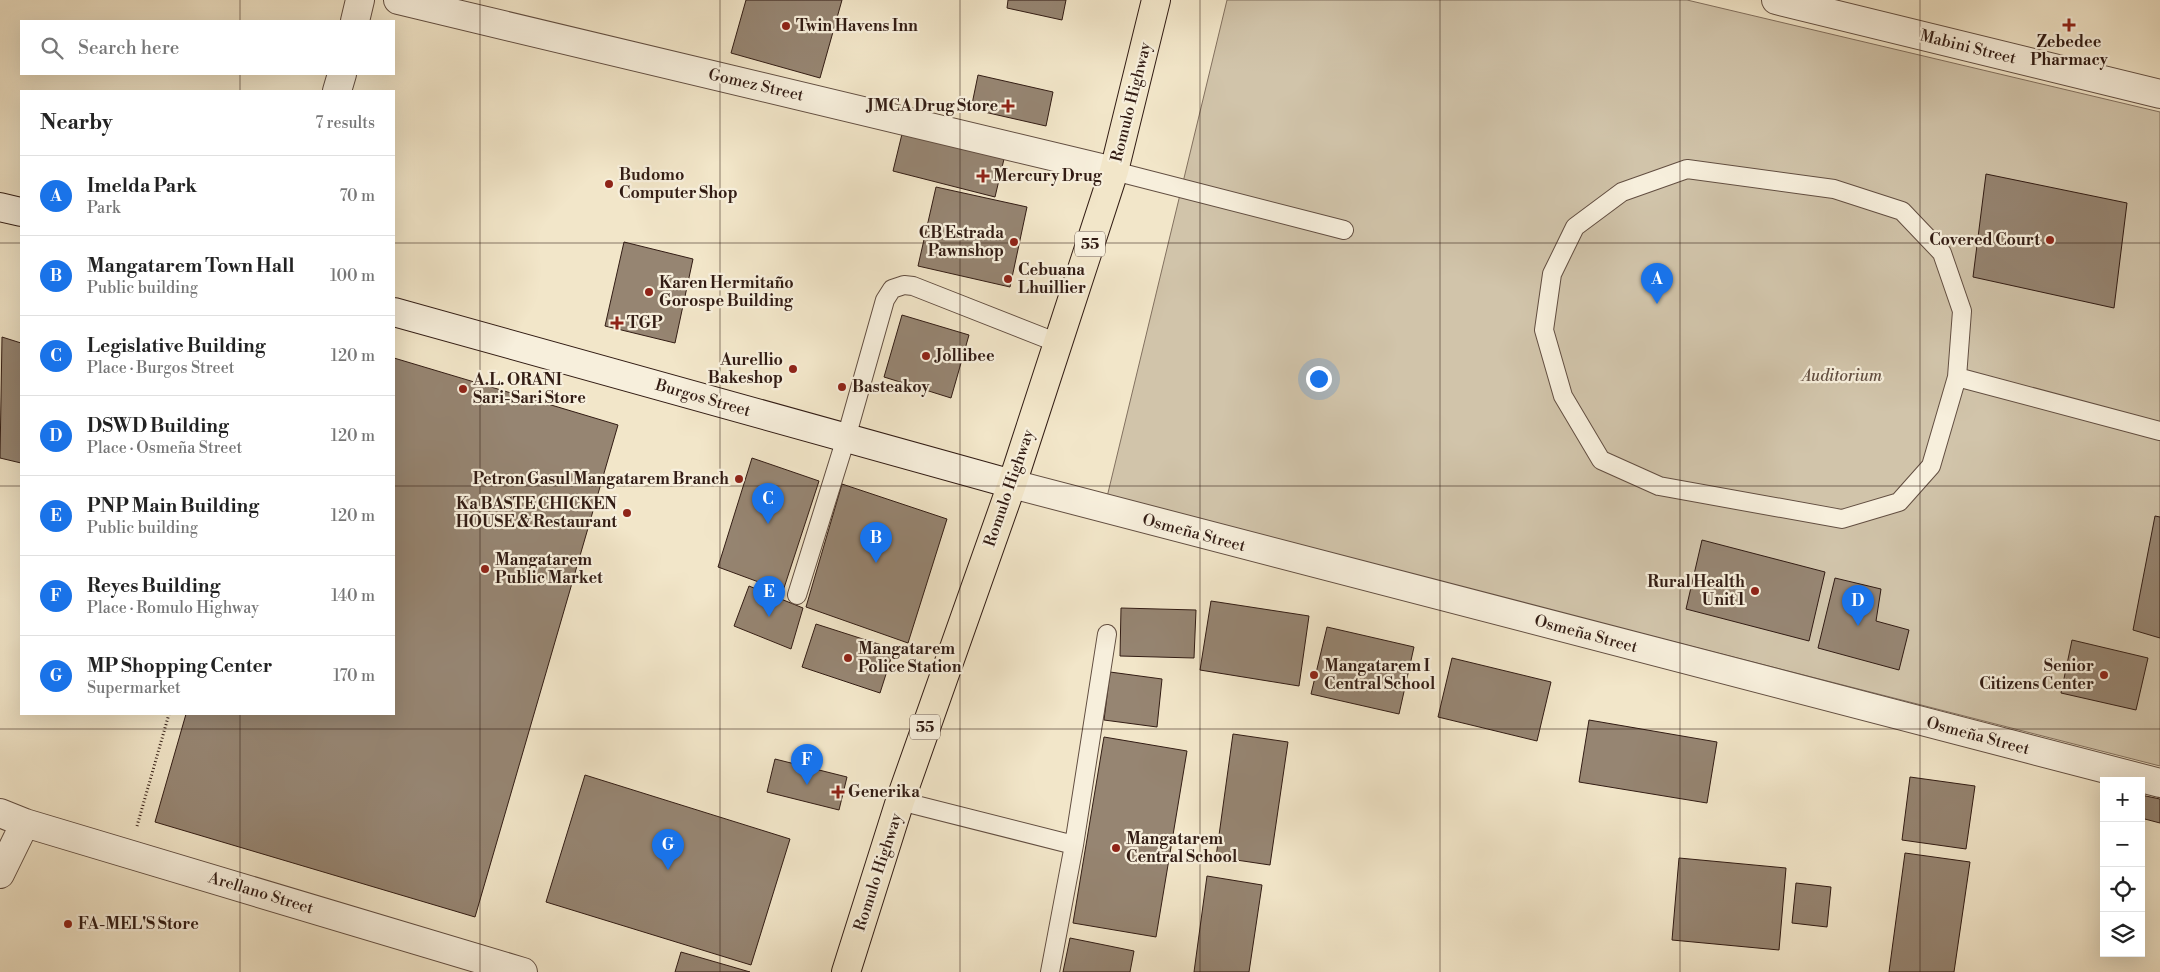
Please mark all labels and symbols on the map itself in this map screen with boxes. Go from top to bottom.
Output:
place label: Twin Havens Inn [796,16,918,36]
marker: Zebedee Pharmacy [2063,19,2075,31]
marker: Twin Havens Inn [780,20,792,32]
street label: Mabini Street [1918,25,2018,69]
place label: Zebedee Pharmacy [2030,32,2109,70]
street label: Romulo Highway [1106,40,1156,164]
street label: Gomez Street [706,64,806,106]
place label: JMCA Drug Store [866,96,998,116]
marker: JMCA Drug Store [1002,100,1014,112]
place label: Budomo Computer Shop [619,165,738,203]
place label: Mercury Drug [993,166,1103,186]
marker: Mercury Drug [977,170,989,182]
marker: Budomo Computer Shop [603,178,615,190]
place label: CB Estrada Pawnshop [919,223,1004,261]
place label: Covered Court [1929,230,2040,250]
road number: 55 [1075,232,1105,256]
marker: Covered Court [2044,234,2056,246]
marker: CB Estrada Pawnshop [1008,236,1020,248]
place label: Cebuana Lhuillier [1018,260,1086,298]
pin: A [1641,263,1673,304]
place label: Karen Hermitaño Gorospe Building [659,273,794,311]
marker: Cebuana Lhuillier [1002,273,1014,285]
marker: Karen Hermitaño Gorospe Building [643,286,655,298]
place label: TGP [627,313,663,333]
marker: TGP [611,317,623,329]
place label: Jollibee [934,346,995,366]
place label: Aurellio Bakeshop [708,350,783,388]
marker: Jollibee [920,350,932,362]
marker: Aurellio Bakeshop [787,363,799,375]
your location [1306,366,1332,392]
park label: Auditorium [1800,366,1883,386]
place label: A.L. ORANI Sari-Sari Store [472,370,586,408]
street label: Burgos Street [652,375,753,421]
place label: Basteakoy [852,377,930,397]
marker: Basteakoy [836,381,848,393]
marker: A.L. ORANI Sari-Sari Store [457,383,469,395]
street label: Romulo Highway [980,426,1039,549]
place label: Petron Gasul Mangatarem Branch [473,469,729,489]
marker: Petron Gasul Mangatarem Branch [733,473,745,485]
pin: C [752,483,784,524]
place label: Ka BASTE CHICKEN HOUSE & Restaurant [456,494,617,532]
marker: Ka BASTE CHICKEN HOUSE & Restaurant [621,507,633,519]
street label: Osmeña Street [1140,510,1248,556]
pin: B [860,522,892,563]
place label: Mangatarem Public Market [495,550,603,588]
marker: Mangatarem Public Market [479,563,491,575]
place label: Rural Health Unit 1 [1647,572,1745,610]
pin: E [753,576,785,617]
marker: Rural Health Unit 1 [1749,585,1761,597]
pin: D [1842,585,1874,626]
street label: Osmeña Street [1532,611,1640,657]
place label: Mangatarem Police Station [858,639,962,677]
marker: Mangatarem Police Station [842,652,854,664]
place label: Mangatarem I Central School [1324,656,1436,694]
place label: Senior Citizens Center [1979,656,2094,694]
marker: Mangatarem I Central School [1308,669,1320,681]
marker: Senior Citizens Center [2098,669,2110,681]
street label: Osmeña Street [1924,713,2032,759]
road number: 55 [910,714,940,740]
pin: F [791,744,823,785]
place label: Generika [848,782,920,802]
marker: Generika [832,786,844,798]
street label: Romulo Highway [850,810,907,933]
pin: G [652,829,684,870]
place label: Mangatarem Central School [1126,829,1238,867]
marker: Mangatarem Central School [1110,842,1122,854]
street label: Arellano Street [205,867,316,919]
place label: FA-MEL'S Store [78,914,199,934]
marker: FA-MEL'S Store [62,918,74,930]

